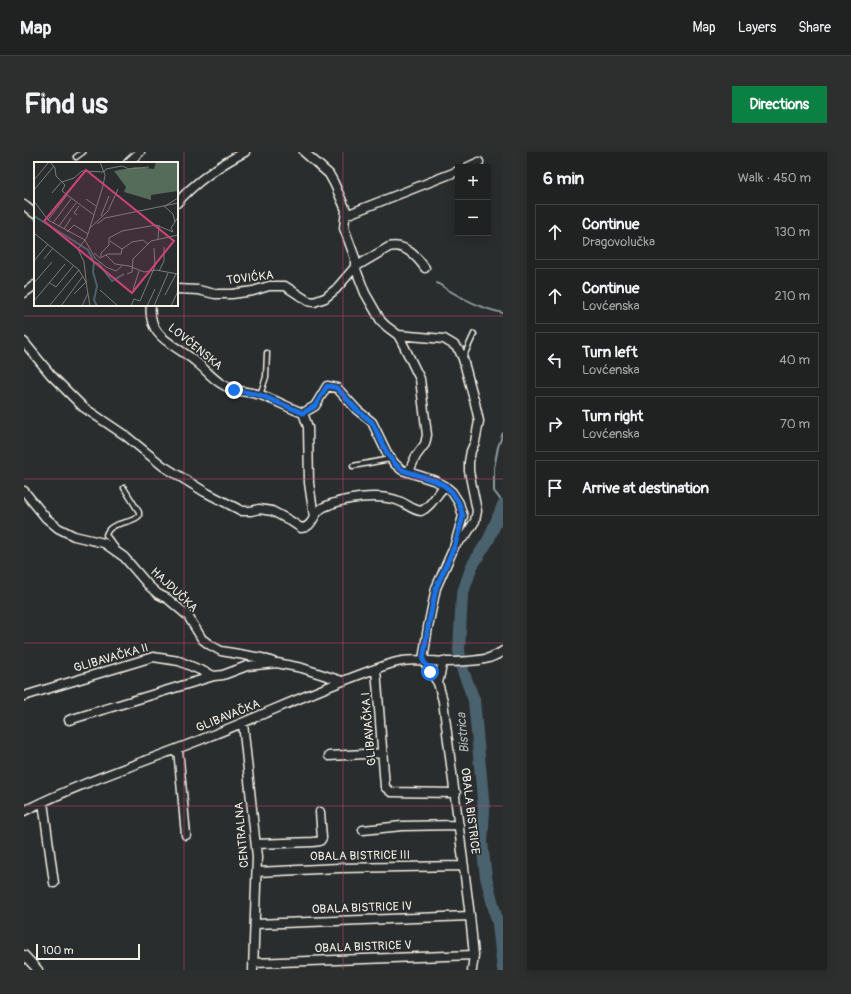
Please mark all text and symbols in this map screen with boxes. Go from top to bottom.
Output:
text: Map [20,16,51,40]
text: Map [693,19,716,36]
text: Layers [738,19,776,36]
text: Share [798,19,831,36]
button: Directions [732,86,827,123]
text: Find us [24,87,108,122]
inset map [34,162,178,306]
map controls [455,164,491,236]
button: + [455,164,491,200]
text: 6 min [543,168,584,189]
text: Walk · 450 m [738,170,811,186]
button: − [455,200,491,236]
text: Continue [582,215,640,234]
icon: ahead [544,221,566,243]
text: 130 m [774,224,810,240]
text: Dragovolučka [582,234,655,250]
street label: TOVIĆKA [225,267,275,288]
text: Continue [582,279,640,298]
icon: ahead [544,285,566,307]
text: 210 m [774,288,810,304]
text: Lovćenska [582,298,639,314]
street label: LOVĆENSKA [165,320,226,374]
text: Turn left [582,343,638,362]
icon: left [544,349,566,371]
text: 40 m [779,352,810,368]
text: Lovćenska [582,362,639,378]
route end [225,381,243,399]
text: Turn right [582,407,643,426]
icon: right [544,413,566,435]
text: 70 m [780,416,810,432]
text: Lovćenska [582,426,639,442]
icon: arrive [544,477,566,499]
text: Arrive at destination [582,479,709,498]
street label: HAJDUČKA [147,564,202,616]
street label: GLIBAVAČKA II [72,639,150,676]
route start [421,663,439,681]
street label: GLIBAVAČKA I [357,692,380,766]
street label: GLIBAVAČKA [193,695,262,736]
water label: Bistrica [453,711,473,754]
street label: OBALA BISTRICE [457,767,483,855]
street label: CENTRALNA [232,801,252,869]
street label: OBALA BISTRICE III [310,848,410,864]
street label: OBALA BISTRICE IV [312,899,412,917]
street label: OBALA BISTRICE V [314,938,412,956]
scale bar [36,942,140,961]
text: 100 m [42,944,73,957]

